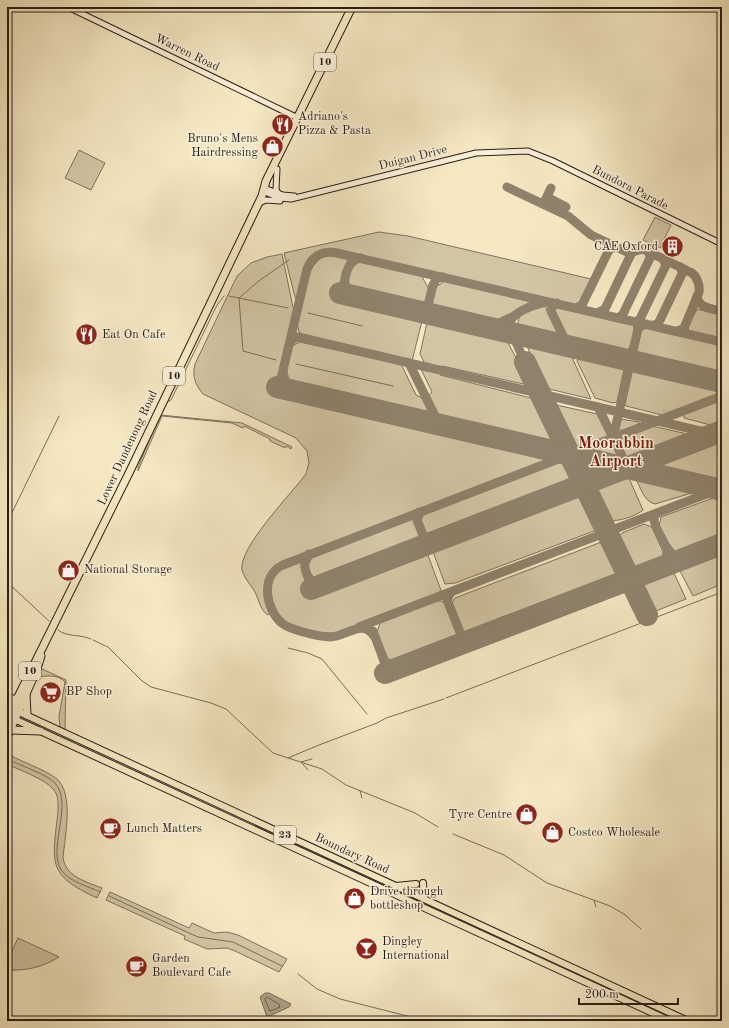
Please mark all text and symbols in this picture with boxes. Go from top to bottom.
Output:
street label: Warren Road [153,32,221,74]
road number: 10 [314,53,336,71]
restaurant icon: Adriano's Pizza & Pasta [270,111,296,137]
place label: Adriano's Pizza & Pasta [298,111,371,137]
place label: Bruno's Mens Hairdressing [187,133,259,159]
shop icon: Bruno's Mens Hairdressing [260,133,286,159]
street label: Duigan Drive [378,144,449,172]
street label: Bundora Parade [590,164,670,213]
building icon: CAE Oxford [660,234,686,260]
place label: CAE Oxford [594,241,658,253]
restaurant icon: Eat On Cafe [74,322,100,348]
place label: Eat On Cafe [102,329,166,341]
road number: 10 [163,367,185,385]
street label: Lower Dandenong Road [96,389,160,507]
district label: Moorabbin Airport [578,436,654,470]
shop icon: National Storage [56,557,82,583]
place label: National Storage [84,564,172,576]
road number: 10 [19,662,41,680]
supermarket icon: BP Shop [38,679,64,705]
place label: BP Shop [66,686,112,698]
shop icon: Tyre Centre [514,802,540,828]
place label: Tyre Centre [449,809,512,821]
cafe icon: Lunch Matters [97,816,123,842]
shop icon: Costco Wholesale [539,820,565,846]
place label: Lunch Matters [126,823,202,835]
road number: 23 [274,826,296,844]
place label: Costco Wholesale [568,827,660,839]
street label: Boundary Road [313,832,391,876]
shop icon: Drive through bottleshop [342,886,368,912]
place label: Drive through bottleshop [370,886,444,912]
bar icon: Dingley International [354,936,380,962]
place label: Dingley International [382,936,449,962]
cafe icon: Garden Boulevard Cafe [123,953,149,979]
place label: Garden Boulevard Cafe [152,953,232,979]
scale bar [579,980,678,1006]
text: 200 m [585,989,619,1001]

